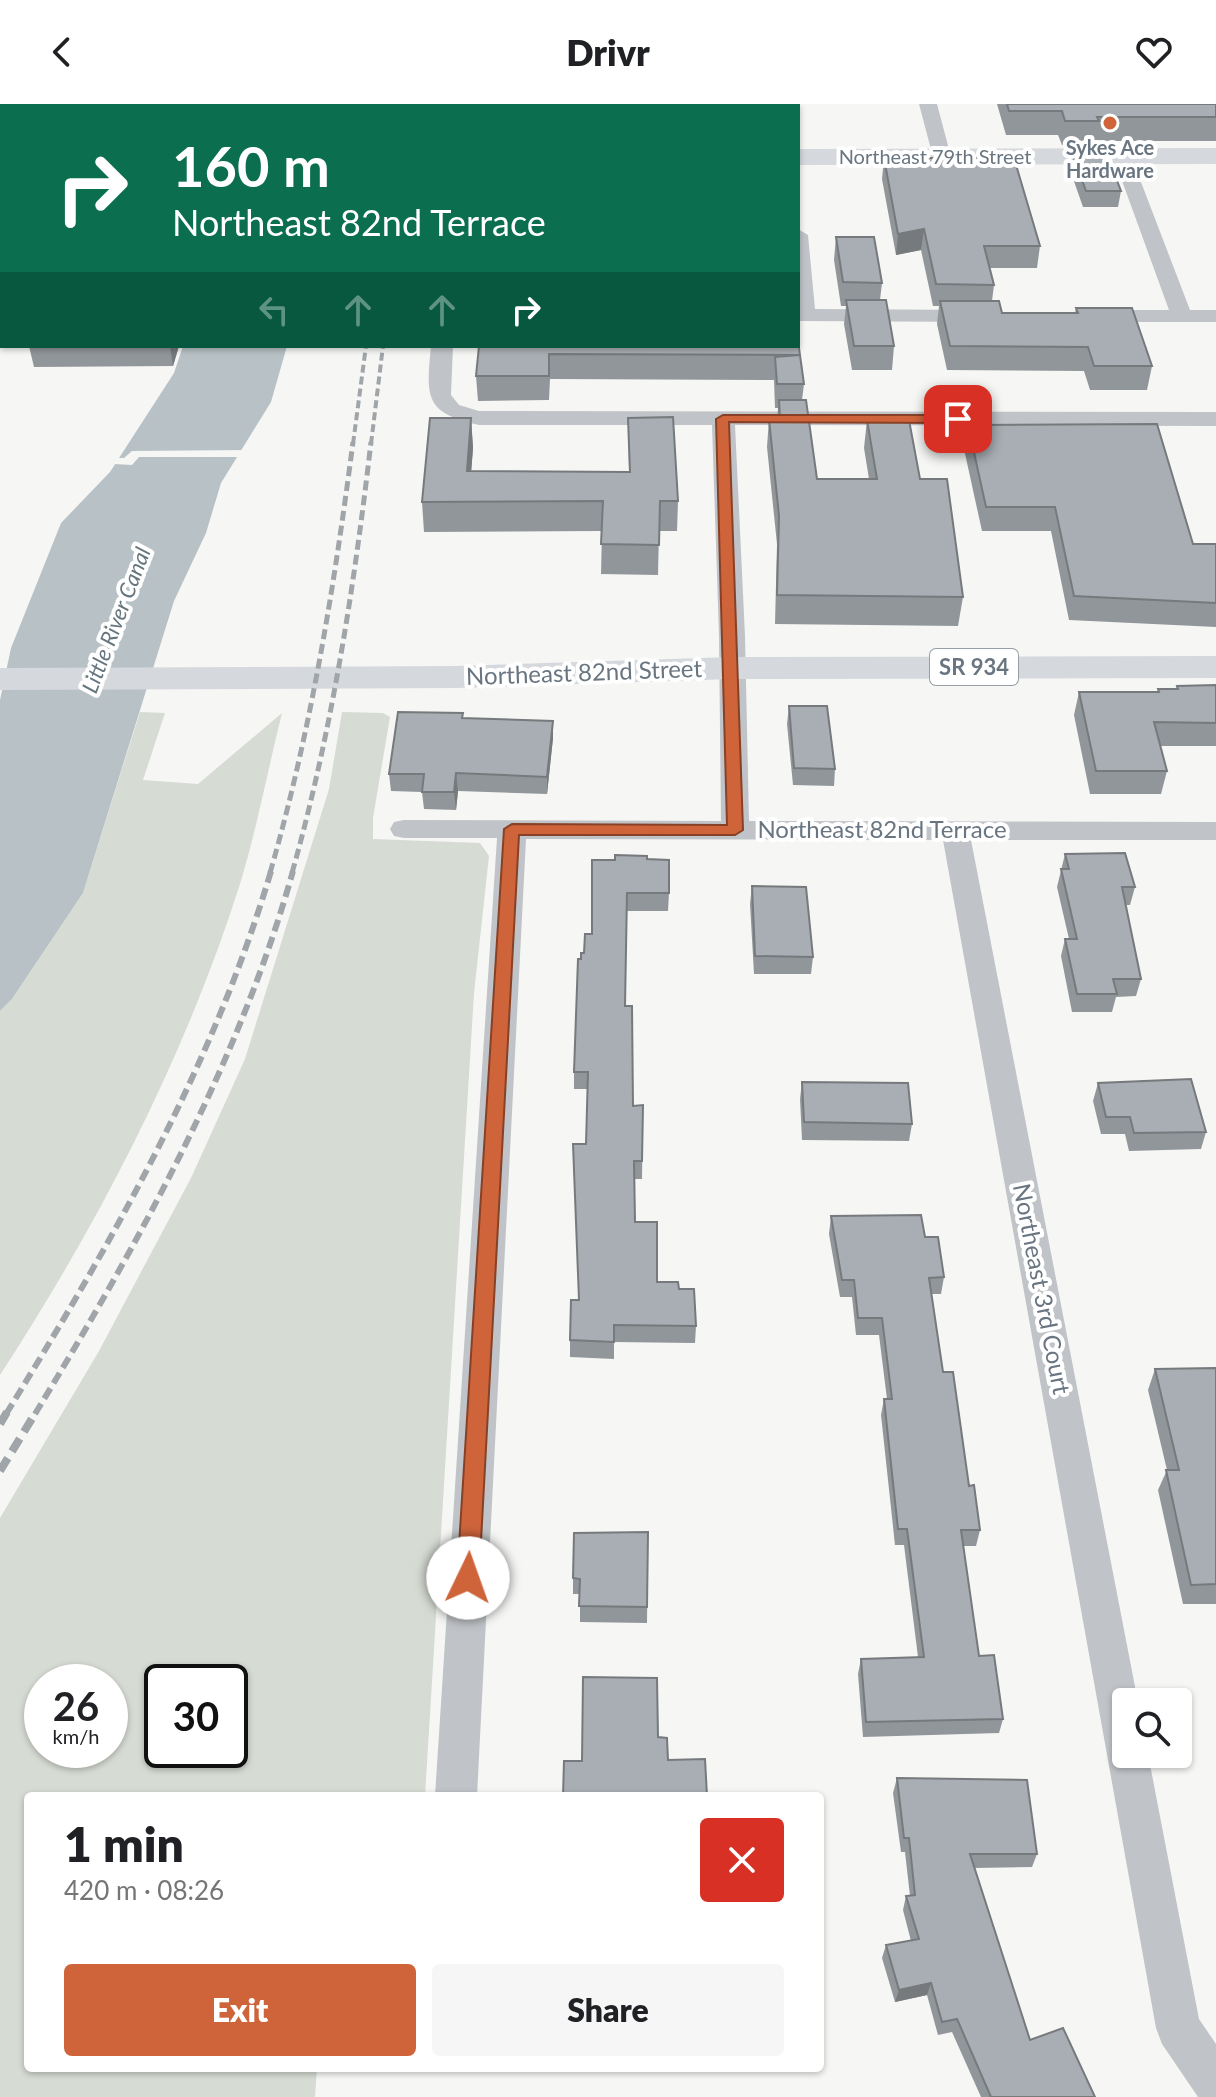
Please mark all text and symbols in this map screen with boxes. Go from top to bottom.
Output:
icon: back [40,30,84,74]
text: Drivr [566,30,650,74]
icon: heart [1132,30,1176,74]
marker: Sykes Ace Hardware [1101,114,1119,132]
text: 160 m [172,132,330,199]
place label: Sykes Ace Hardware [1066,135,1155,182]
icon: right [40,136,144,240]
street label: Northeast 79th Street [839,144,1031,168]
text: Northeast 82nd Terrace [172,200,546,244]
icon: left [252,288,296,332]
icon: ahead [336,288,380,332]
icon: ahead [420,288,464,332]
icon: right [504,288,548,332]
pin [924,385,992,453]
icon: arrive [936,397,980,441]
water label: Little River Canal [75,543,156,697]
road number: SR 934 [930,649,1018,685]
street label: Northeast 82nd Street [465,653,703,690]
street label: Northeast 82nd Terrace [757,814,1007,843]
street label: Northeast 3rd Court [1008,1181,1077,1397]
position arrow [426,1536,510,1620]
speed limit sign: 30 [144,1664,248,1768]
text: 26 [53,1682,99,1730]
map controls [1112,1688,1192,1768]
button: search [1112,1688,1192,1768]
text: km/h [53,1724,99,1748]
text: 1 min [64,1815,184,1872]
button: close [700,1818,784,1902]
text: 420 m · 08:26 [64,1874,224,1906]
button: Exit [64,1964,416,2056]
button: Share [432,1964,784,2056]

